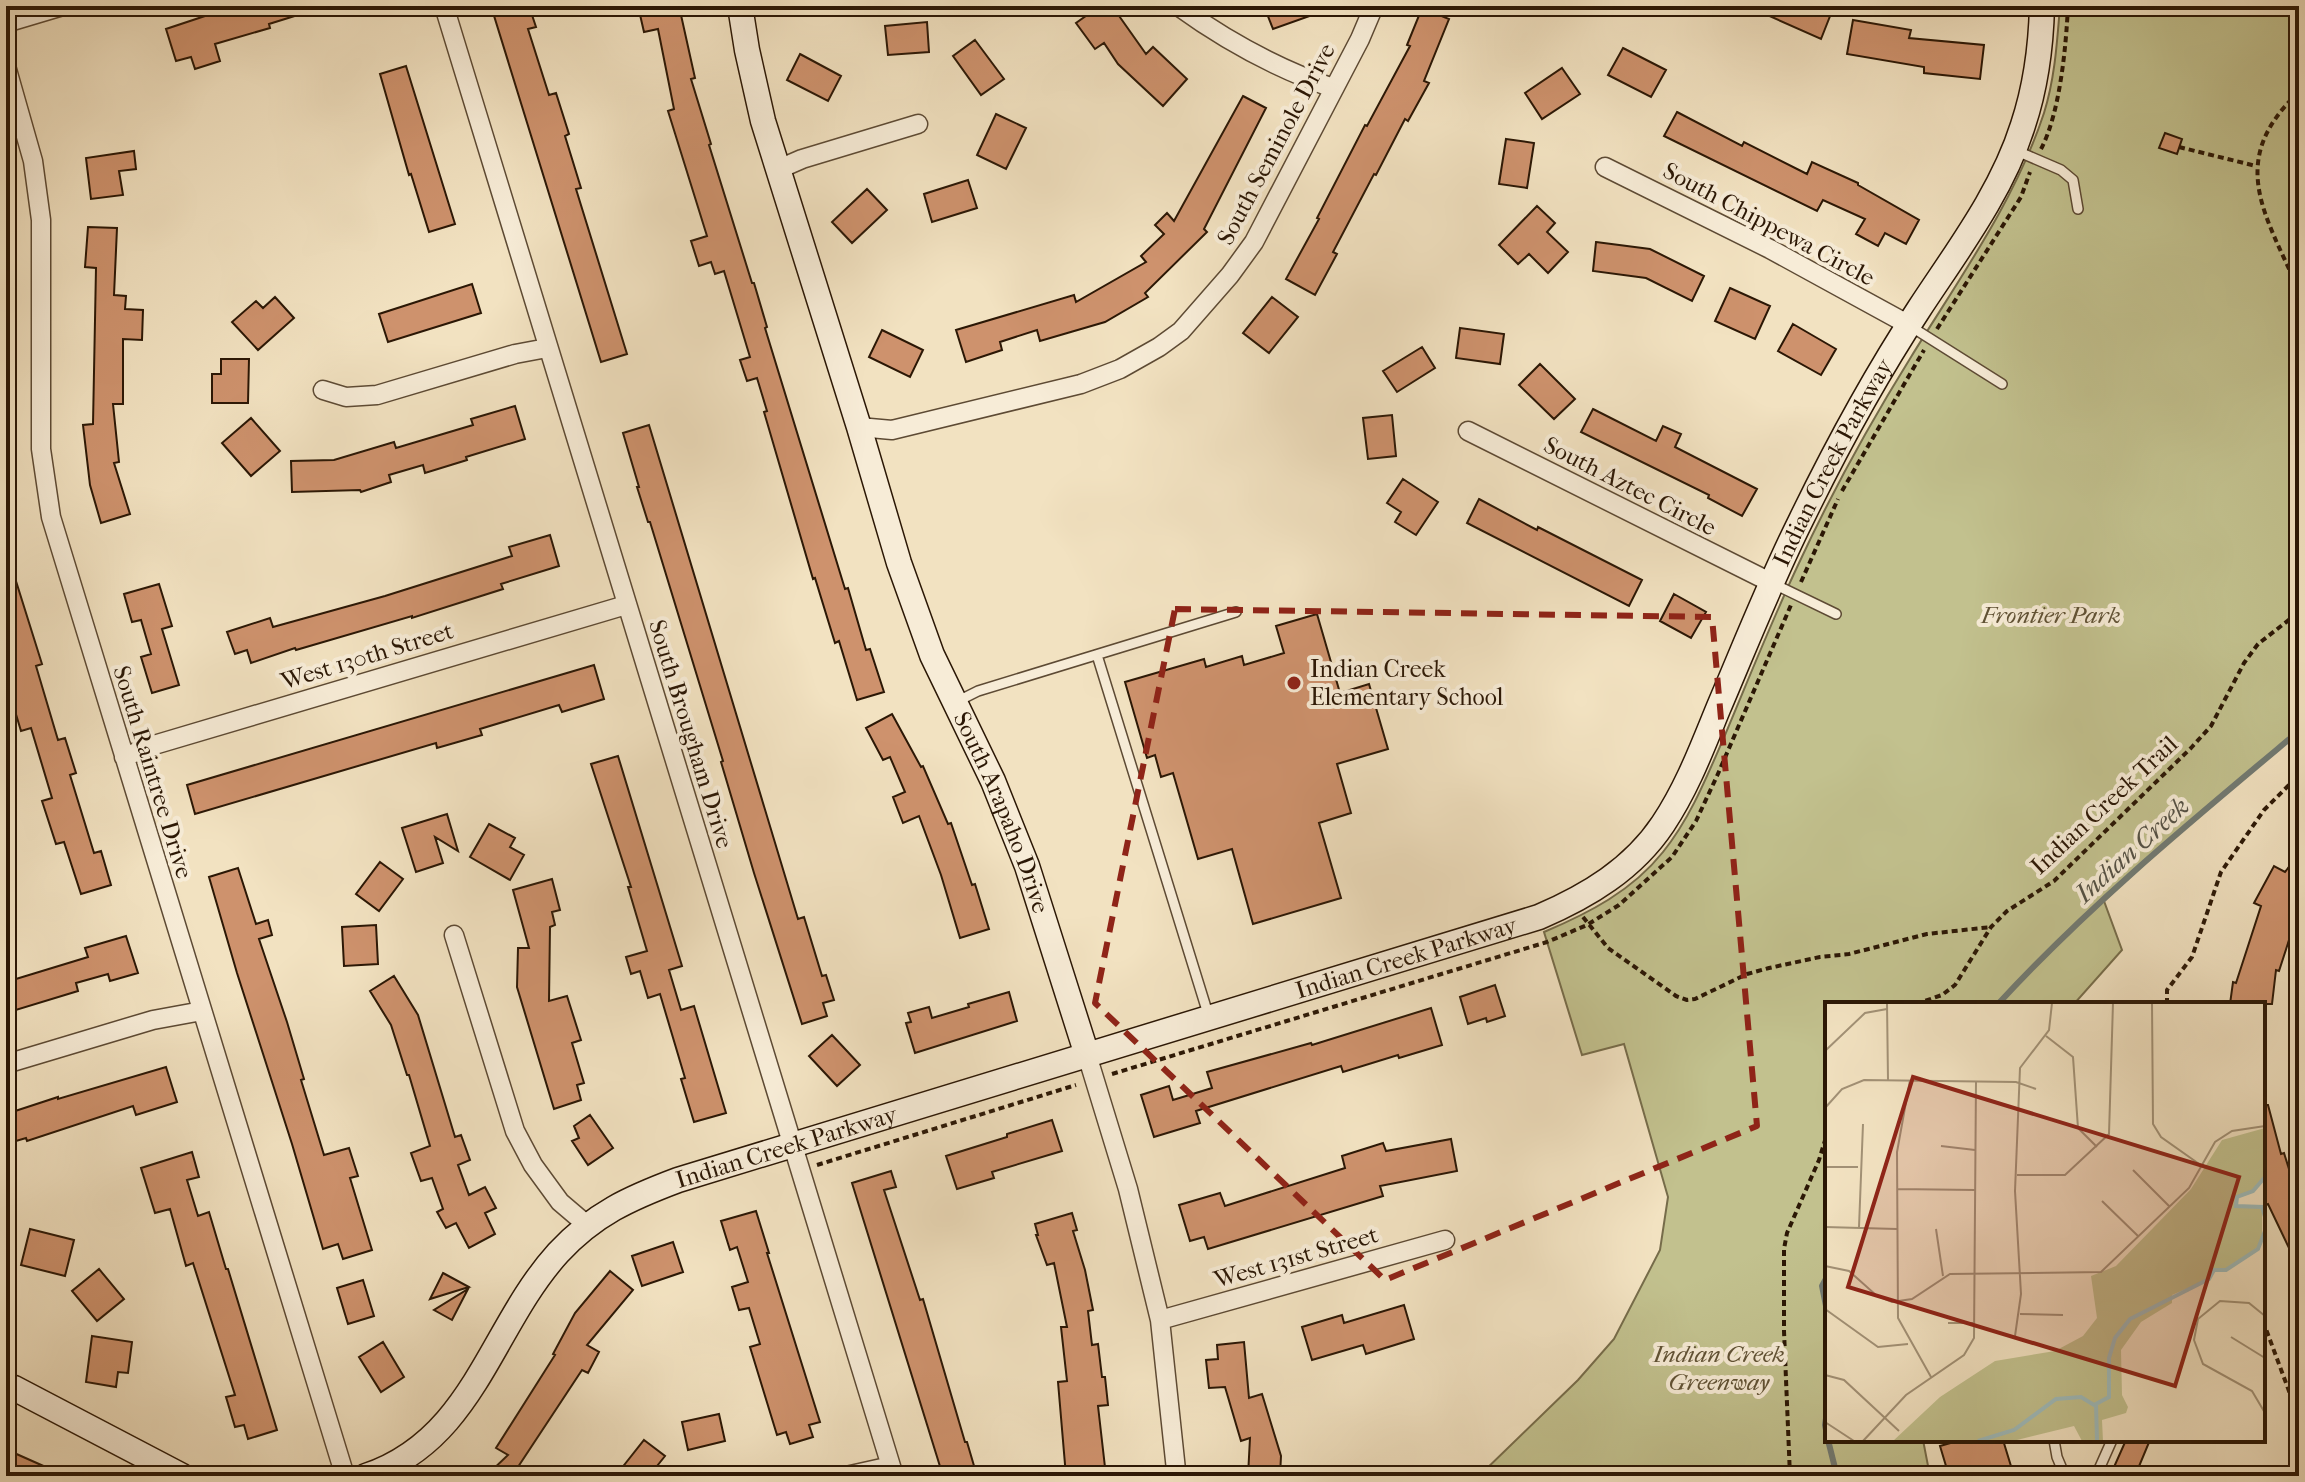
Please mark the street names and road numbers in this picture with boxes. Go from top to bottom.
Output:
street label: South Seminole Drive [1211,38,1341,250]
street label: South Chippewa Circle [1659,156,1880,292]
street label: Indian Creek Parkway [1767,353,1899,570]
street label: South Aztec Circle [1539,431,1721,542]
street label: West 130th Street [277,616,457,696]
street label: South Brougham Drive [643,616,739,852]
street label: South Raintree Drive [107,662,199,882]
street label: South Arapaho Drive [948,707,1055,917]
street label: Indian Creek Trail [2025,730,2183,880]
street label: Indian Creek Parkway [1292,910,1521,1005]
street label: Indian Creek Parkway [672,1100,901,1194]
street label: West 131st Street [1210,1220,1382,1294]

